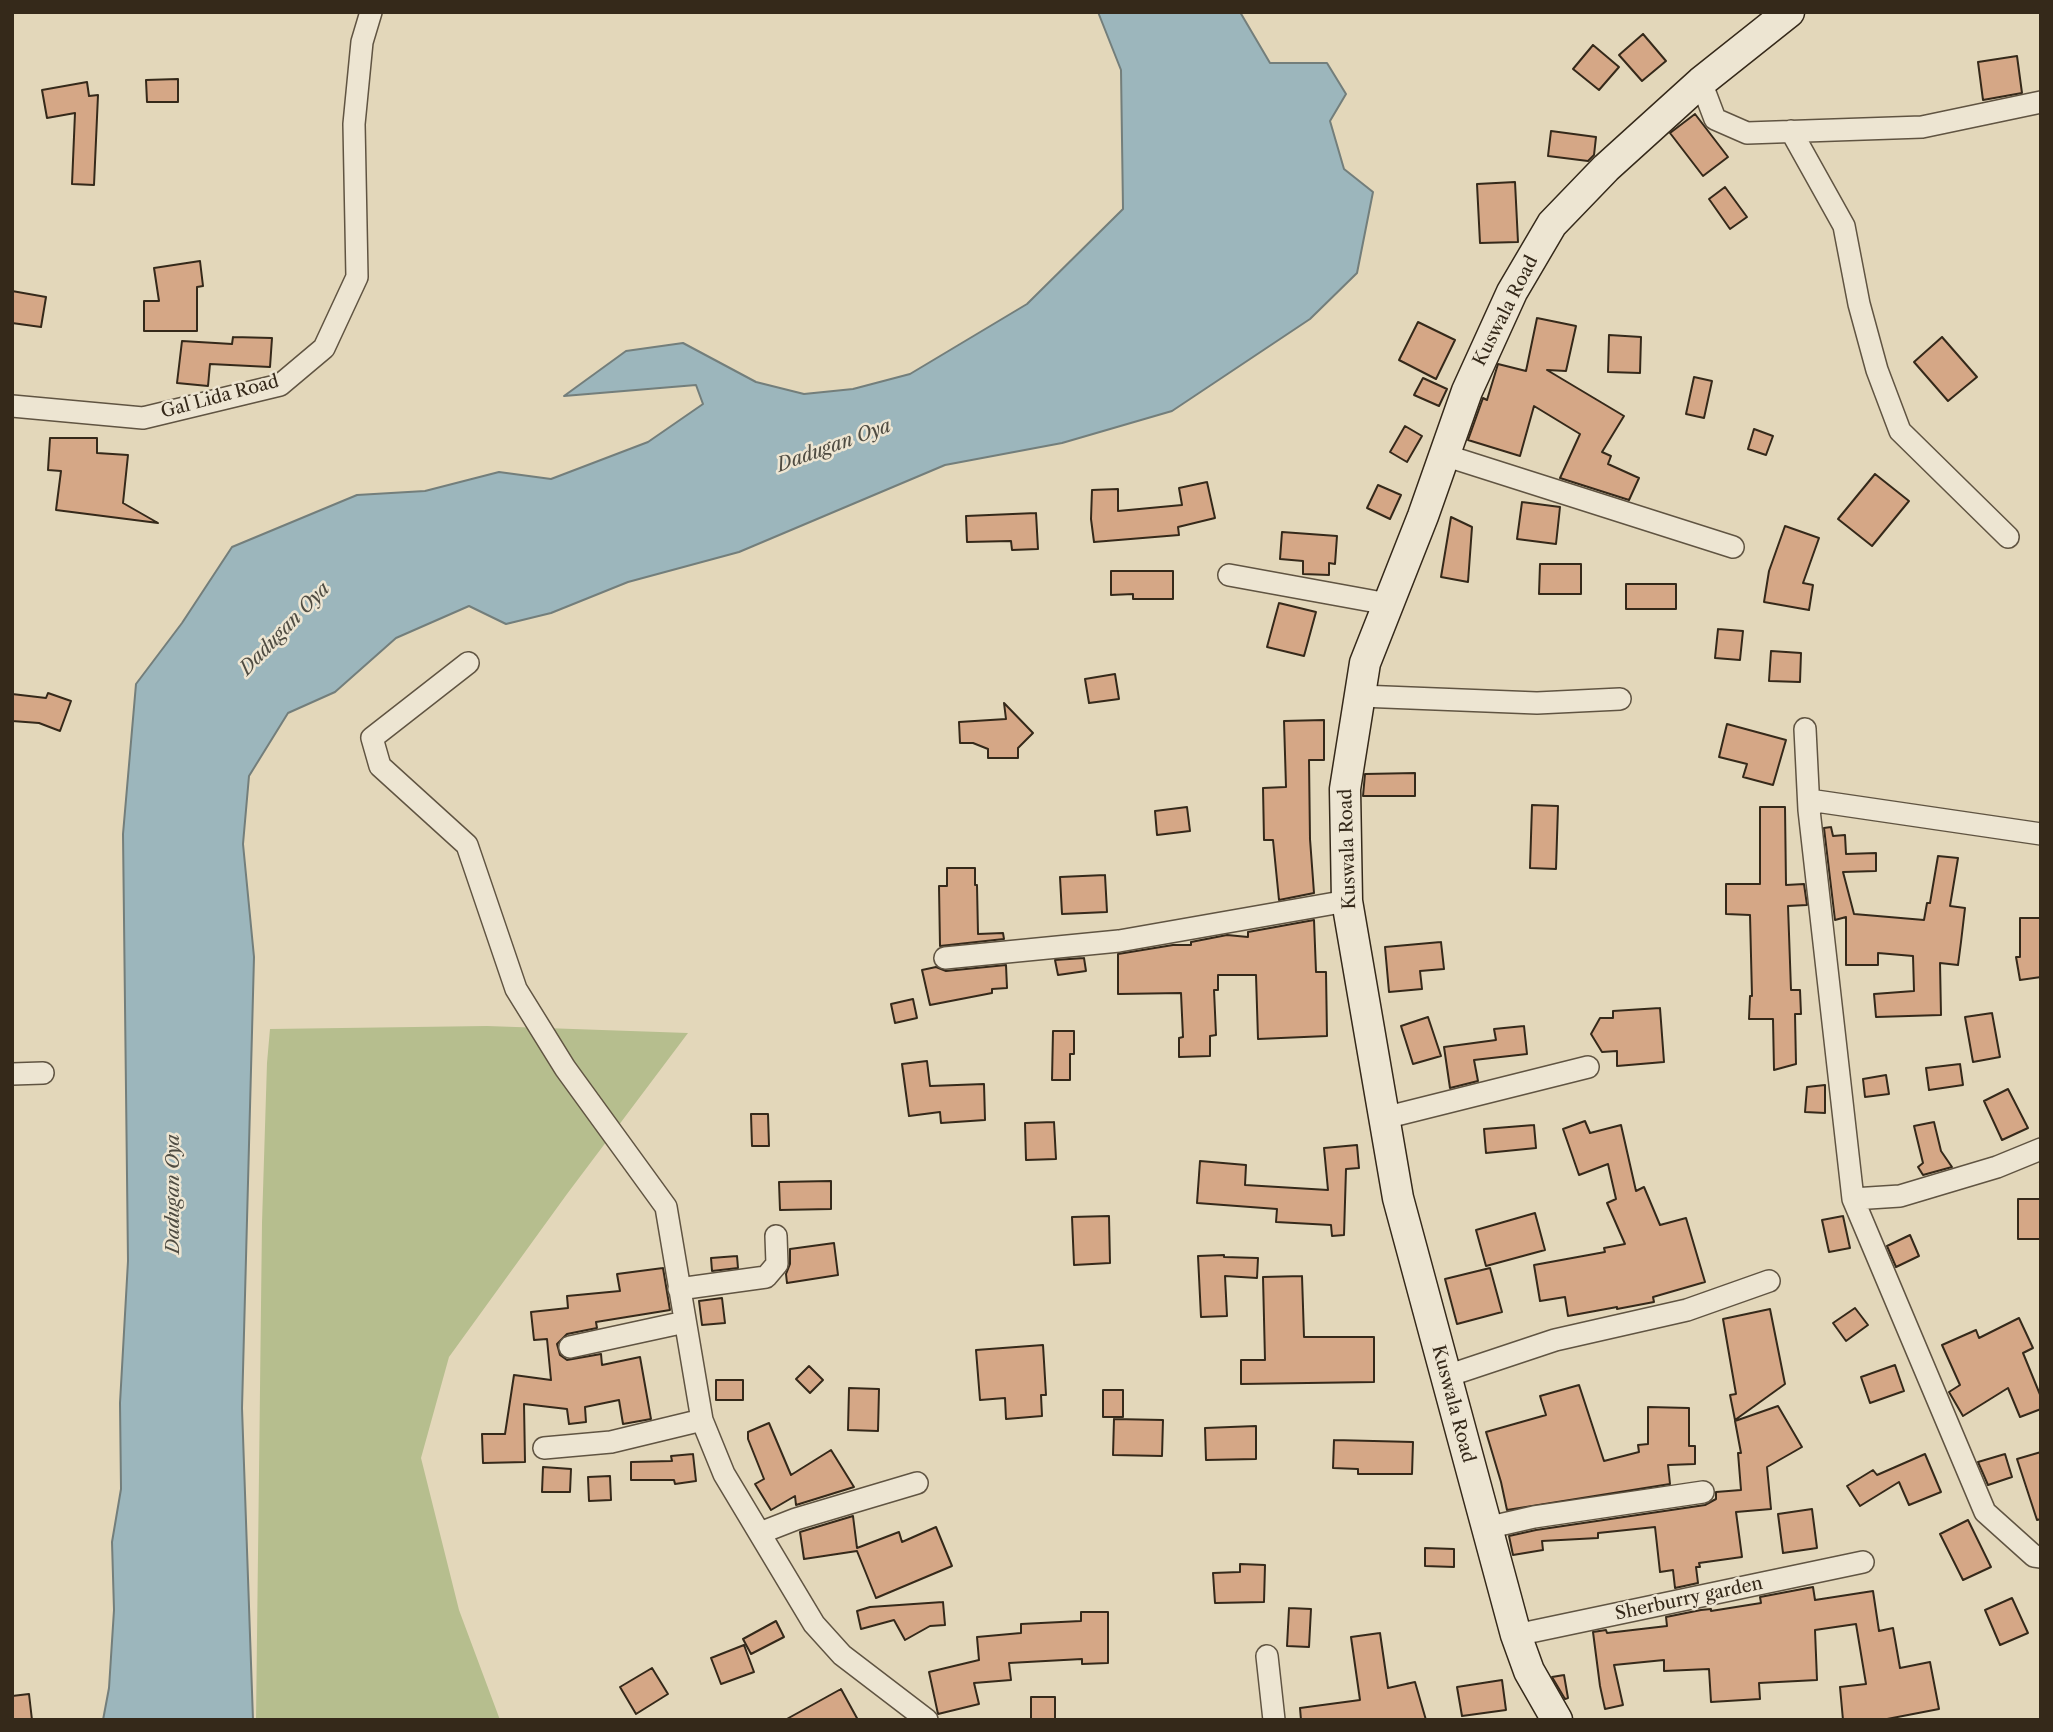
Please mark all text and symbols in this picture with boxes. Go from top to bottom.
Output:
street label: Kuswala Road [1469,252,1543,370]
street label: Gal Lida Road [159,371,281,423]
water label: Dadugan Oya [774,415,894,477]
water label: Dadugan Oya [235,578,335,680]
street label: Kuswala Road [1335,788,1361,910]
water label: Dadugan Oya [163,1134,185,1254]
street label: Kuswala Road [1427,1343,1479,1465]
street label: Sherburry garden [1613,1573,1765,1625]

